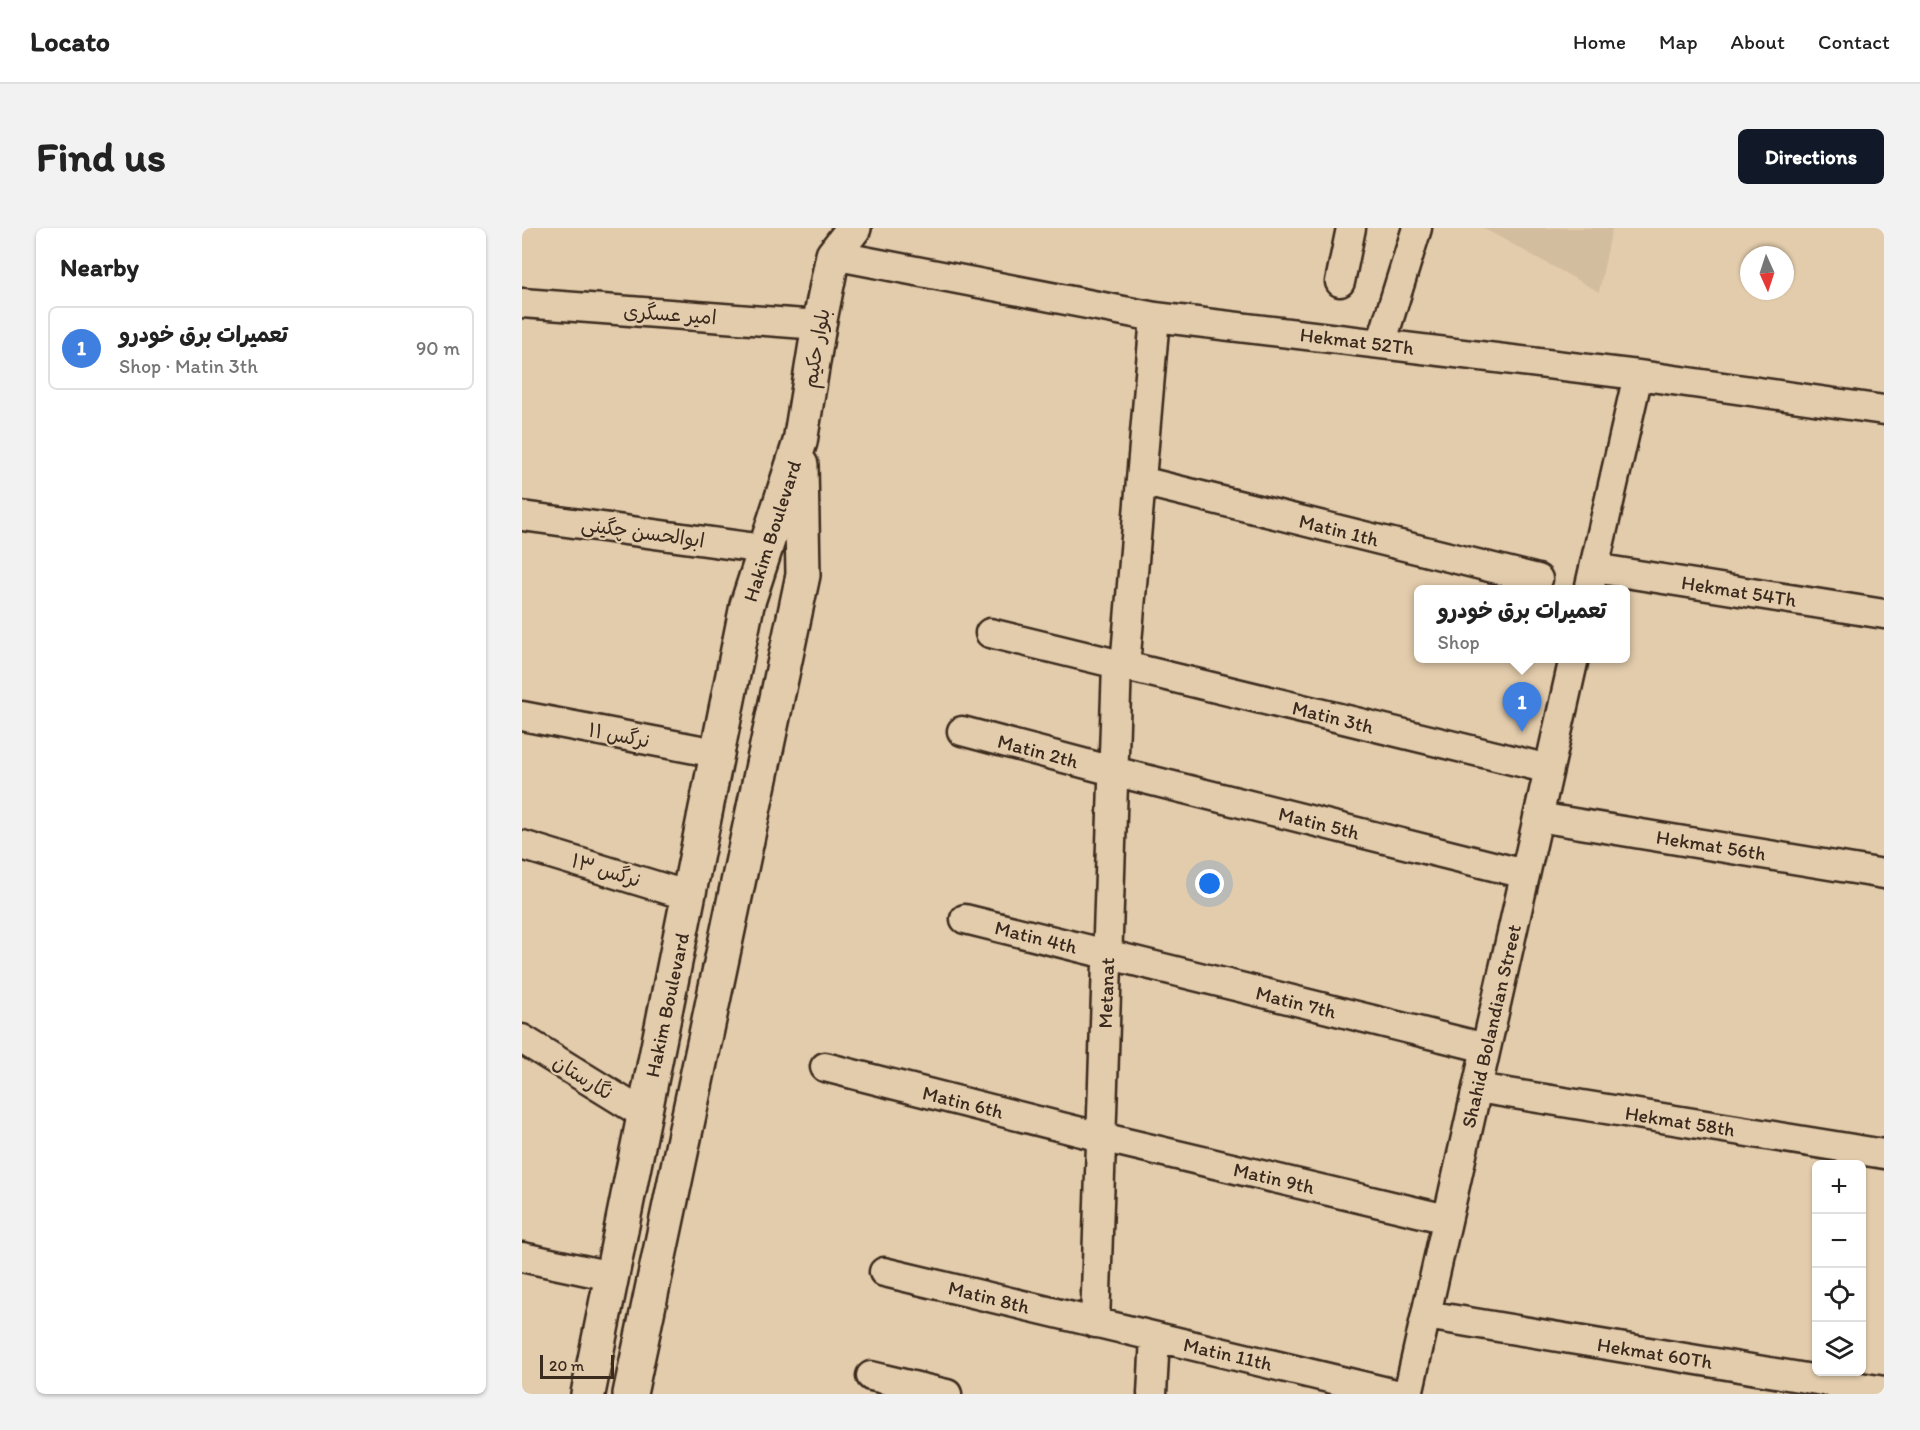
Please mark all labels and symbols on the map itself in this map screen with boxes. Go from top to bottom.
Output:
north arrow [1740,246,1794,300]
street label: امیر عسگری [623,299,717,329]
street label: بلوار حکیم [797,306,838,390]
street label: Hekmat 52Th [1299,322,1416,360]
street label: Hakim Boulevard [738,457,806,605]
street label: Matin 1th [1297,509,1382,552]
street label: ابوالحسن چگینی [580,511,706,554]
street label: Hekmat 54Th [1680,570,1798,612]
pin: 1 [1502,682,1542,732]
street label: Matin 3th [1290,695,1376,739]
street label: نرگس ۱۱ [586,717,652,753]
street label: Matin 2th [995,729,1081,773]
street label: Matin 5th [1276,801,1362,845]
street label: Hekmat 56th [1655,825,1767,865]
street label: نرگس ۱۳ [568,848,644,892]
your location [1195,869,1224,898]
street label: Matin 4th [992,915,1080,959]
street label: Shahid Bolandian Street [1456,922,1526,1130]
street label: Hakim Boulevard [640,930,694,1080]
street label: Metanat [1093,957,1119,1029]
street label: Matin 7th [1253,980,1339,1024]
street label: نگارستان [549,1049,617,1105]
street label: Matin 6th [920,1080,1006,1124]
street label: Hekmat 58th [1623,1100,1737,1142]
street label: Matin 9th [1231,1157,1317,1199]
street label: Matin 8th [946,1275,1032,1319]
street label: Matin 11th [1181,1332,1275,1376]
street label: Hekmat 60Th [1596,1332,1715,1374]
scale bar [540,1352,614,1380]

